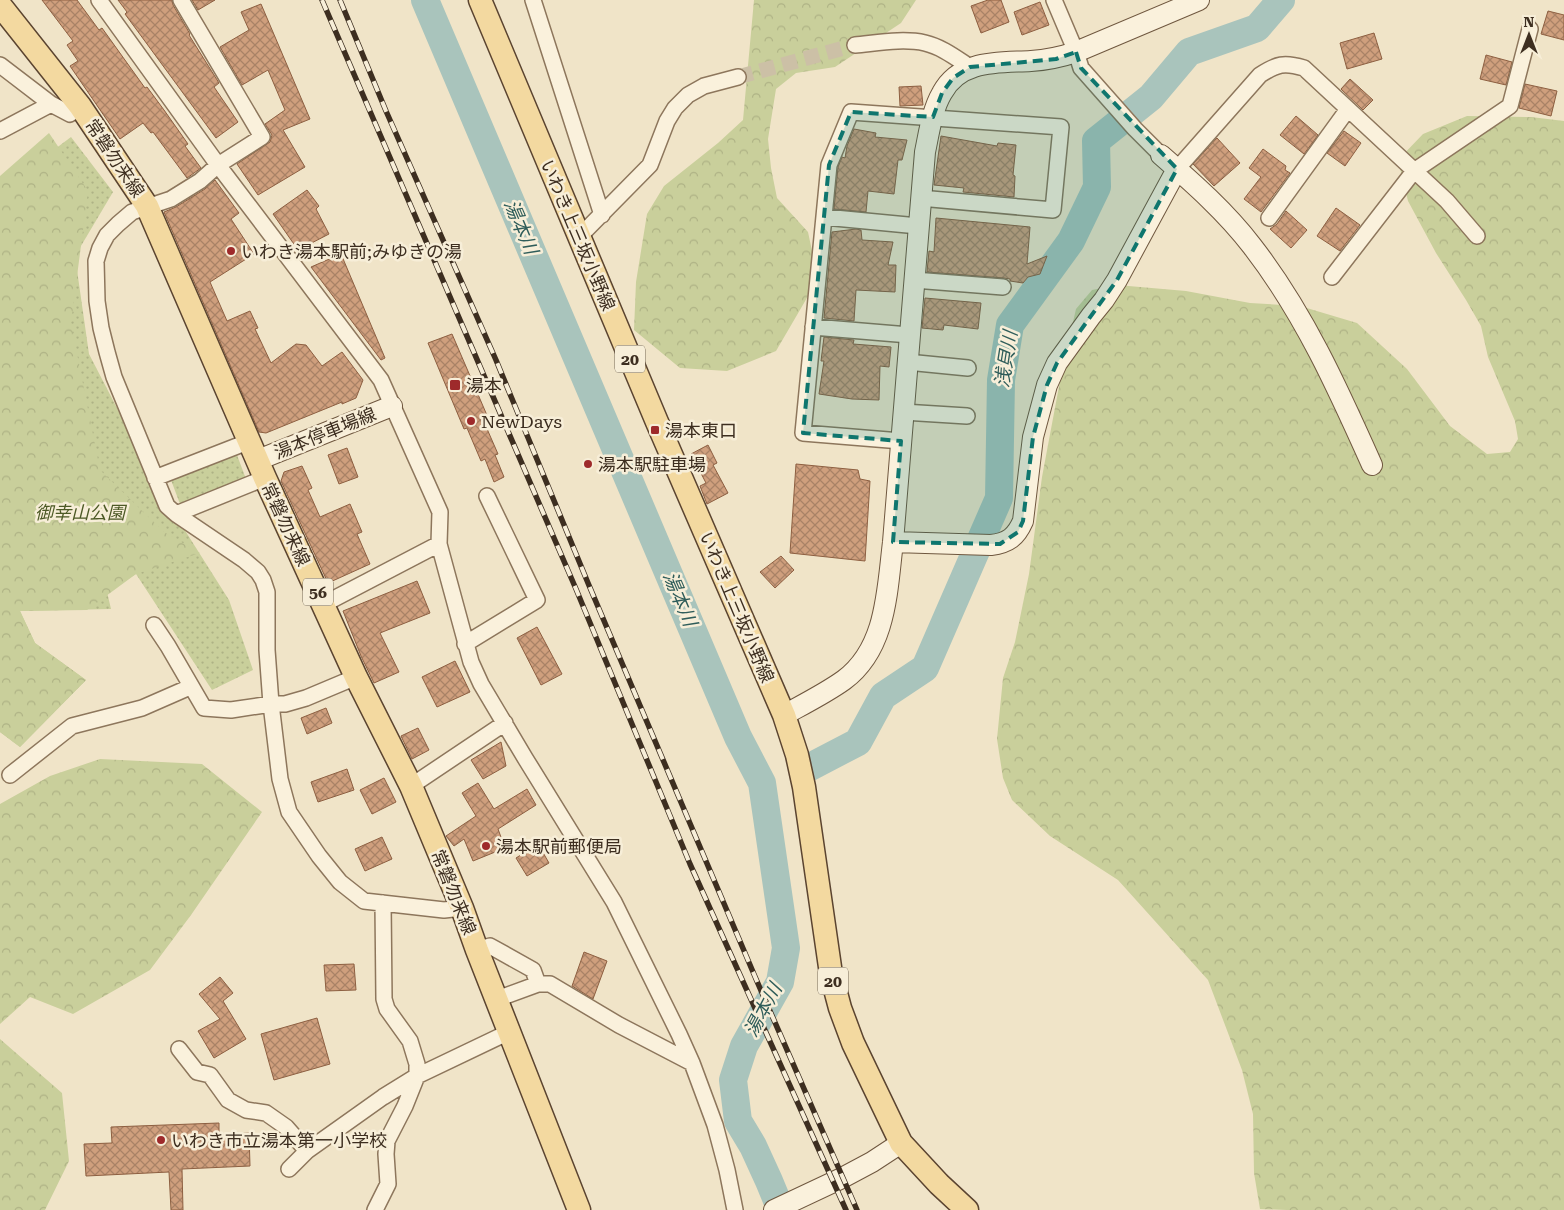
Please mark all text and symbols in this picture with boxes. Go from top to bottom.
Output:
north arrow [1504,10,1554,60]
text: N [1524,14,1535,30]
street label: 常磐勿来線 [81,115,149,201]
street label: いわき上三坂小野線 [537,156,619,314]
water label: 湯本川 [499,196,544,260]
place label: いわき湯本駅前;みゆきの湯 [241,241,462,262]
marker: いわき湯本駅前;みゆきの湯 [225,245,237,257]
water label: 浅貝川 [990,327,1022,389]
road number: 20 [615,346,645,372]
place label: 湯本 [466,375,502,396]
marker: 湯本 [448,378,462,392]
street label: 湯本停車場線 [271,403,379,463]
place label: NewDays [481,411,562,432]
marker: NewDays [465,415,477,427]
place label: 湯本東口 [665,420,737,441]
marker: 湯本東口 [649,424,661,436]
place label: 湯本駅駐車場 [598,454,706,475]
marker: 湯本駅駐車場 [582,458,594,470]
street label: 常磐勿来線 [257,479,315,569]
park label: 御幸山公園 [35,502,128,523]
street label: いわき上三坂小野線 [696,528,778,686]
water label: 湯本川 [658,568,703,632]
road number: 56 [303,578,333,606]
place label: 湯本駅前郵便局 [496,836,622,857]
marker: 湯本駅前郵便局 [480,840,492,852]
street label: 常磐勿来線 [427,846,481,938]
road number: 20 [818,968,848,994]
water label: 湯本川 [739,978,787,1041]
place label: いわき市立湯本第一小学校 [171,1130,387,1151]
marker: いわき市立湯本第一小学校 [155,1134,167,1146]

